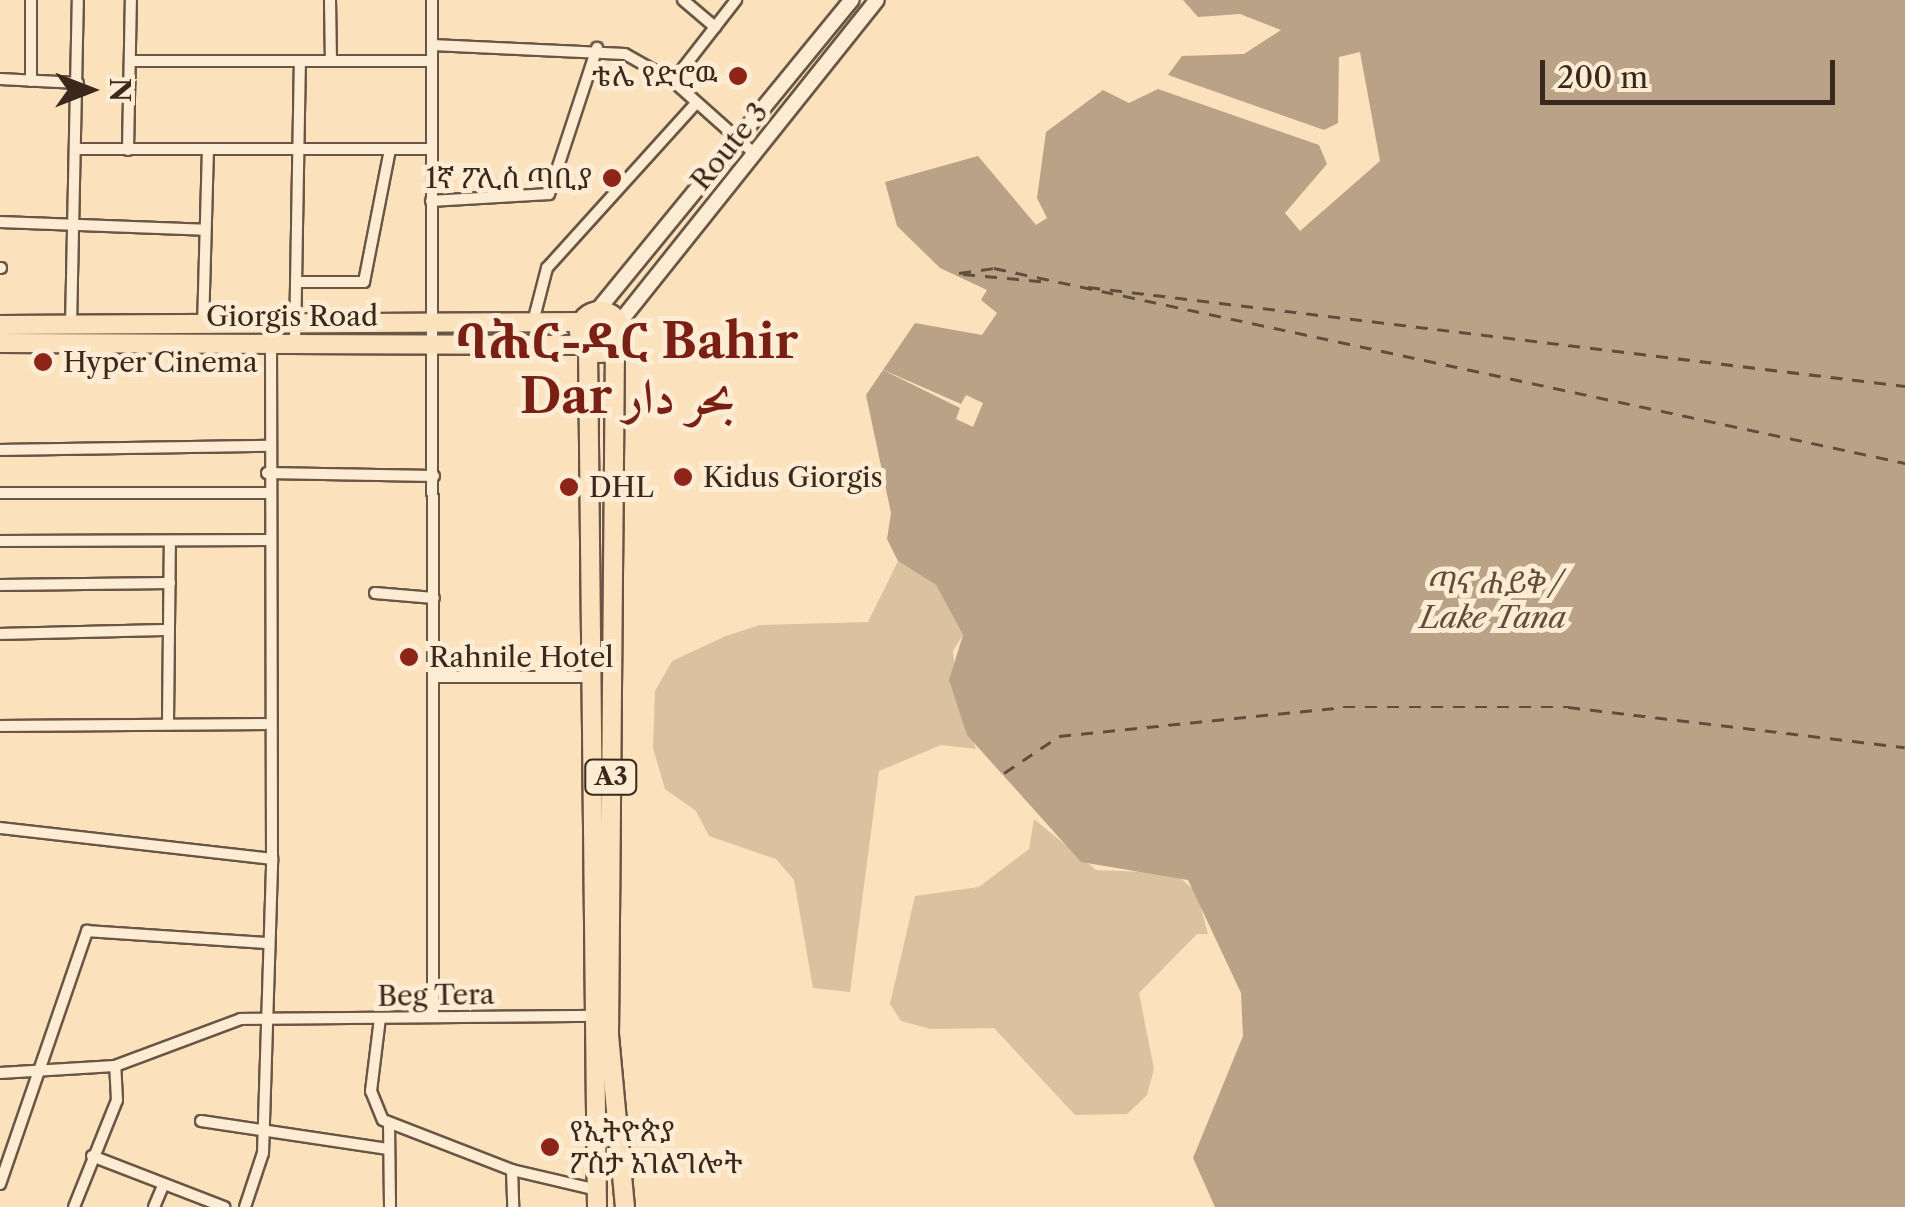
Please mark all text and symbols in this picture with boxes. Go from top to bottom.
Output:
north arrow [40,40,140,140]
scale bar [1545,40,1840,102]
place label: ቴሌ የድሮዉ [592,59,718,93]
text: 200 m [1557,59,1648,96]
marker: ቴሌ የድሮዉ [727,65,749,87]
text: N [103,78,137,102]
street label: Route 3 [683,95,775,197]
place label: 1ኛ ፖሊስ ጣቢያ [426,161,592,195]
marker: 1ኛ ፖሊስ ጣቢያ [601,167,623,189]
street label: Giorgis Road [206,299,378,333]
district label: ባሕር-ዳር Bahir Dar بحر دار [456,311,798,424]
place label: Hyper Cinema [63,345,258,379]
marker: Hyper Cinema [32,351,54,373]
place label: Kidus Giorgis [703,460,883,494]
marker: Kidus Giorgis [672,466,694,488]
place label: DHL [589,470,654,504]
marker: DHL [558,476,580,498]
water label: ጣና ሐይቅ / Lake Tana [1420,565,1566,636]
place label: Rahnile Hotel [429,640,614,674]
marker: Rahnile Hotel [398,646,420,668]
road number: A3 [584,757,638,797]
street label: Beg Tera [377,977,495,1013]
place label: የኢትዮጵያ ፖስታ አገልግሎት [570,1114,742,1180]
marker: የኢትዮጵያ ፖስታ አገልግሎት [539,1136,561,1158]

